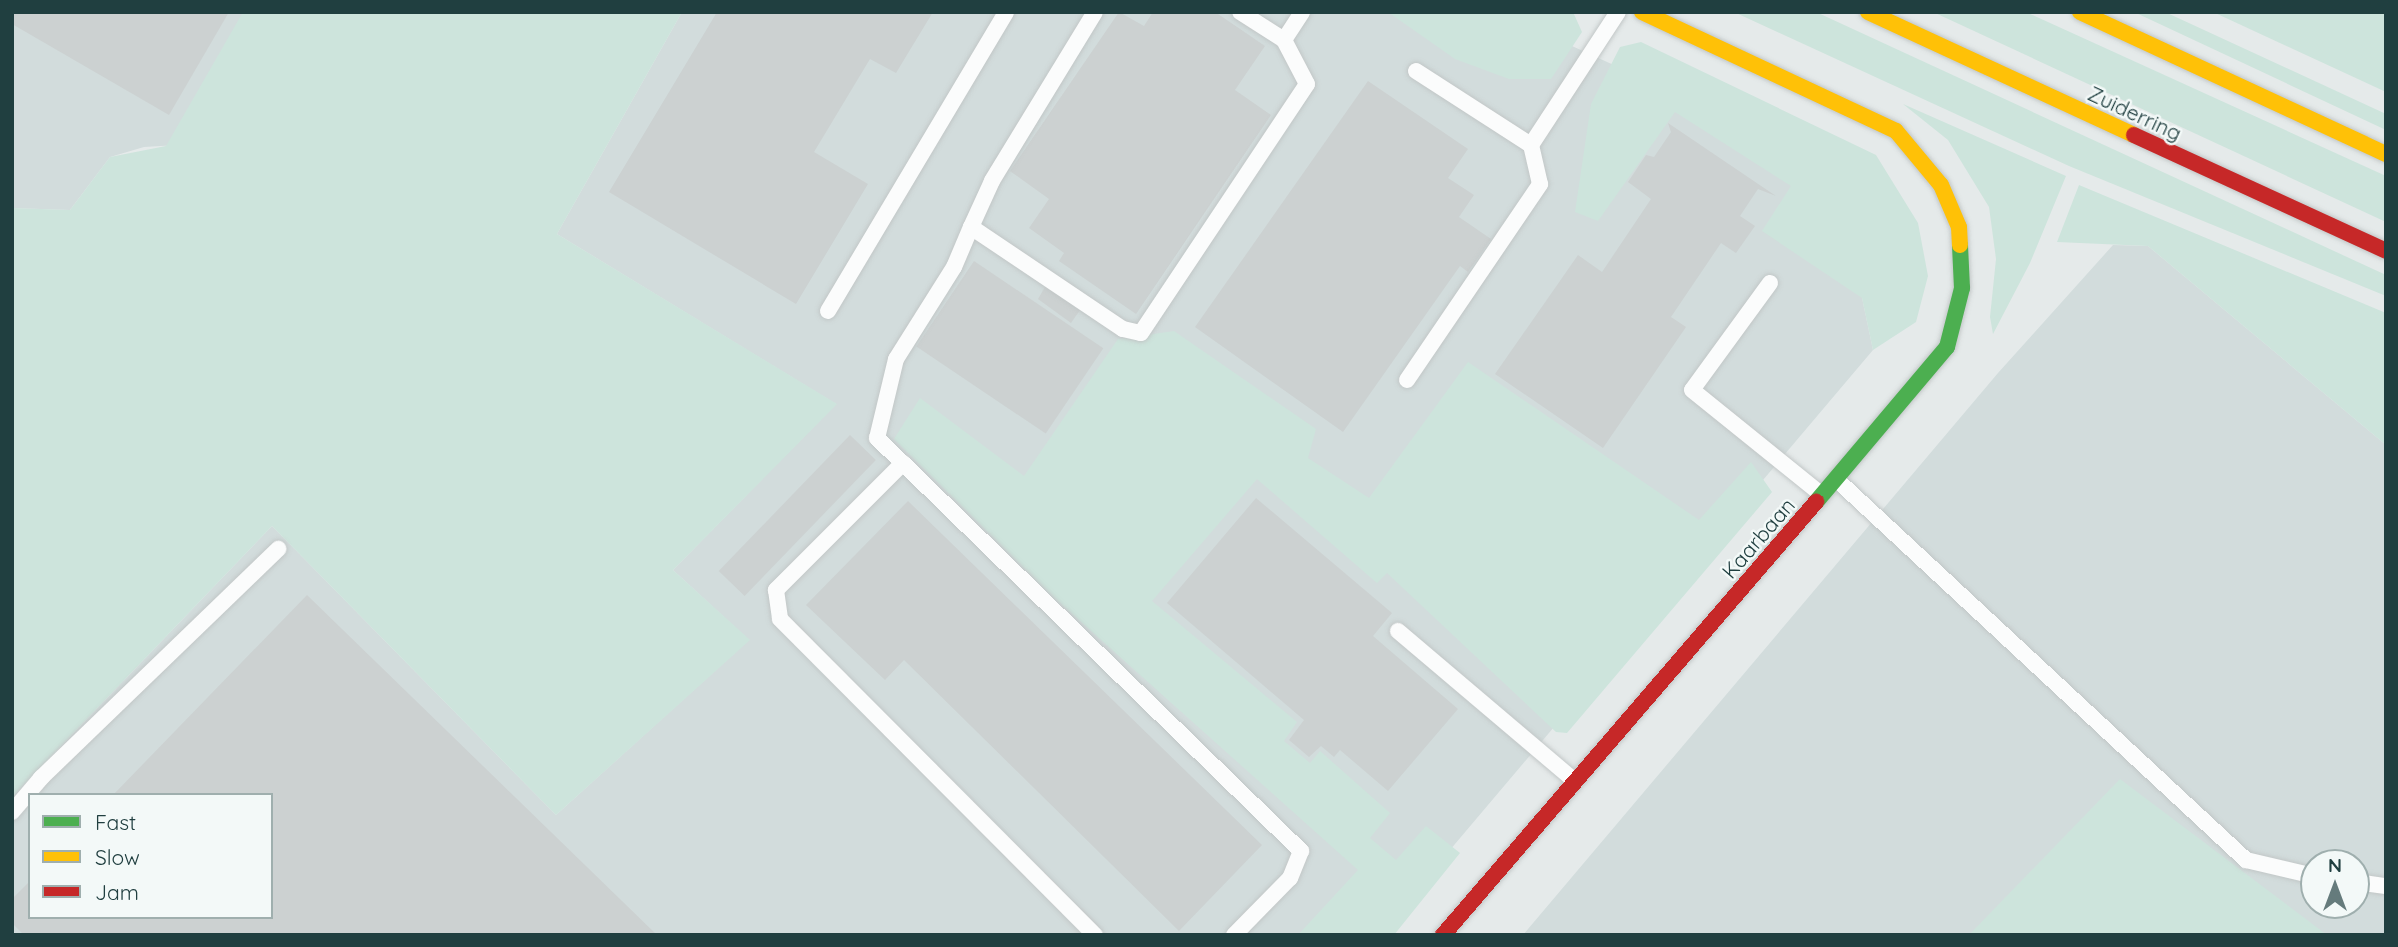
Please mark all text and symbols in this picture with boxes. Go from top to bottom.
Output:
street label: Zuiderring [2084,80,2186,146]
street label: Kaarbaan [1716,493,1800,583]
legend [28,793,273,919]
text: Fast [95,809,136,835]
text: Slow [95,844,140,870]
north arrow [2300,849,2370,919]
text: N [2328,853,2342,877]
text: Jam [95,879,139,905]

